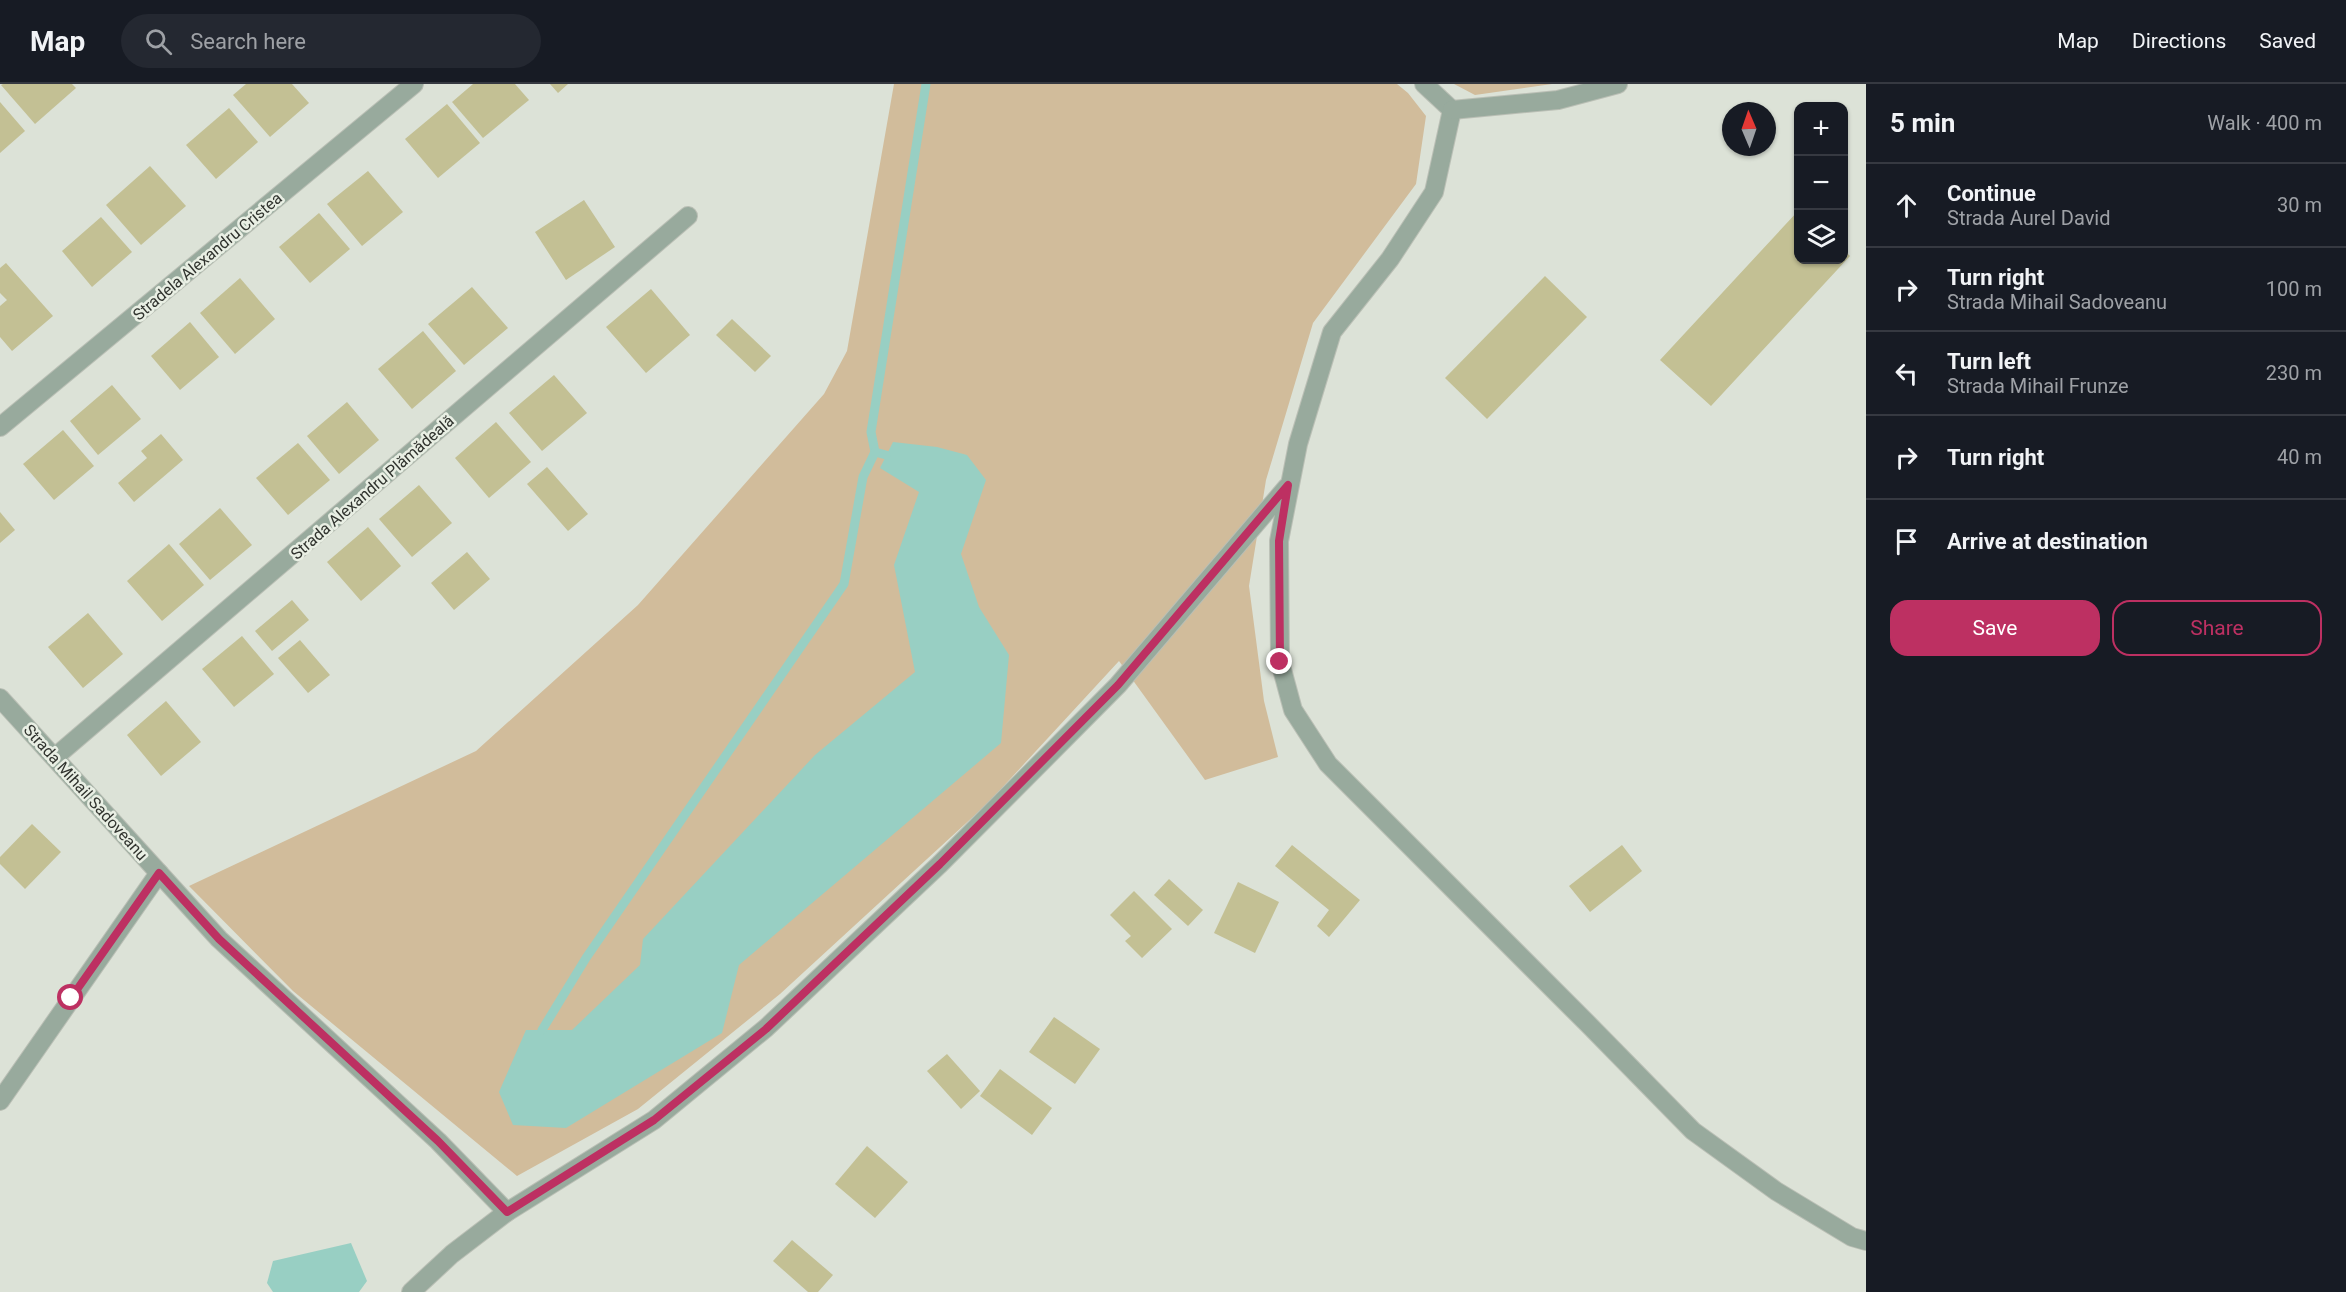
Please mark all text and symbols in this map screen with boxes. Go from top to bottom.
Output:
search box [121,14,541,68]
text: Map [30,25,85,58]
icon: search [142,25,175,58]
text: Search here [190,29,306,54]
text: Map [2057,29,2099,53]
text: Directions [2132,29,2226,53]
text: Saved [2259,29,2316,53]
north arrow [1722,102,1776,156]
map controls [1794,102,1848,264]
button: + [1794,102,1848,156]
text: 5 min [1890,108,1955,138]
text: Walk · 400 m [2207,111,2322,135]
button: − [1794,156,1848,210]
text: Continue [1947,181,2036,206]
street label: Stradela Alexandru Cristea [129,189,286,324]
icon: ahead [1890,189,1923,222]
text: 30 m [2277,193,2322,217]
text: Strada Aurel David [1947,206,2110,230]
button: layers [1794,210,1848,264]
text: Turn right [1947,265,2044,290]
icon: right [1890,273,1923,306]
text: 100 m [2266,277,2322,301]
text: Strada Mihail Sadoveanu [1947,290,2167,314]
text: Turn left [1947,349,2031,374]
icon: left [1890,357,1923,390]
text: 230 m [2266,361,2322,385]
text: Strada Mihail Frunze [1947,374,2129,398]
street label: Strada Alexandru Plămădeală [287,411,458,563]
icon: right [1890,441,1923,474]
text: Turn right [1947,445,2044,470]
text: 40 m [2277,445,2322,469]
icon: arrive [1890,525,1923,558]
text: Arrive at destination [1947,529,2148,554]
button: Save [1890,600,2100,656]
button: Share [2112,600,2322,656]
route end [1266,648,1292,674]
street label: Strada Mihail Sadoveanu [20,721,152,864]
route start [57,984,83,1010]

